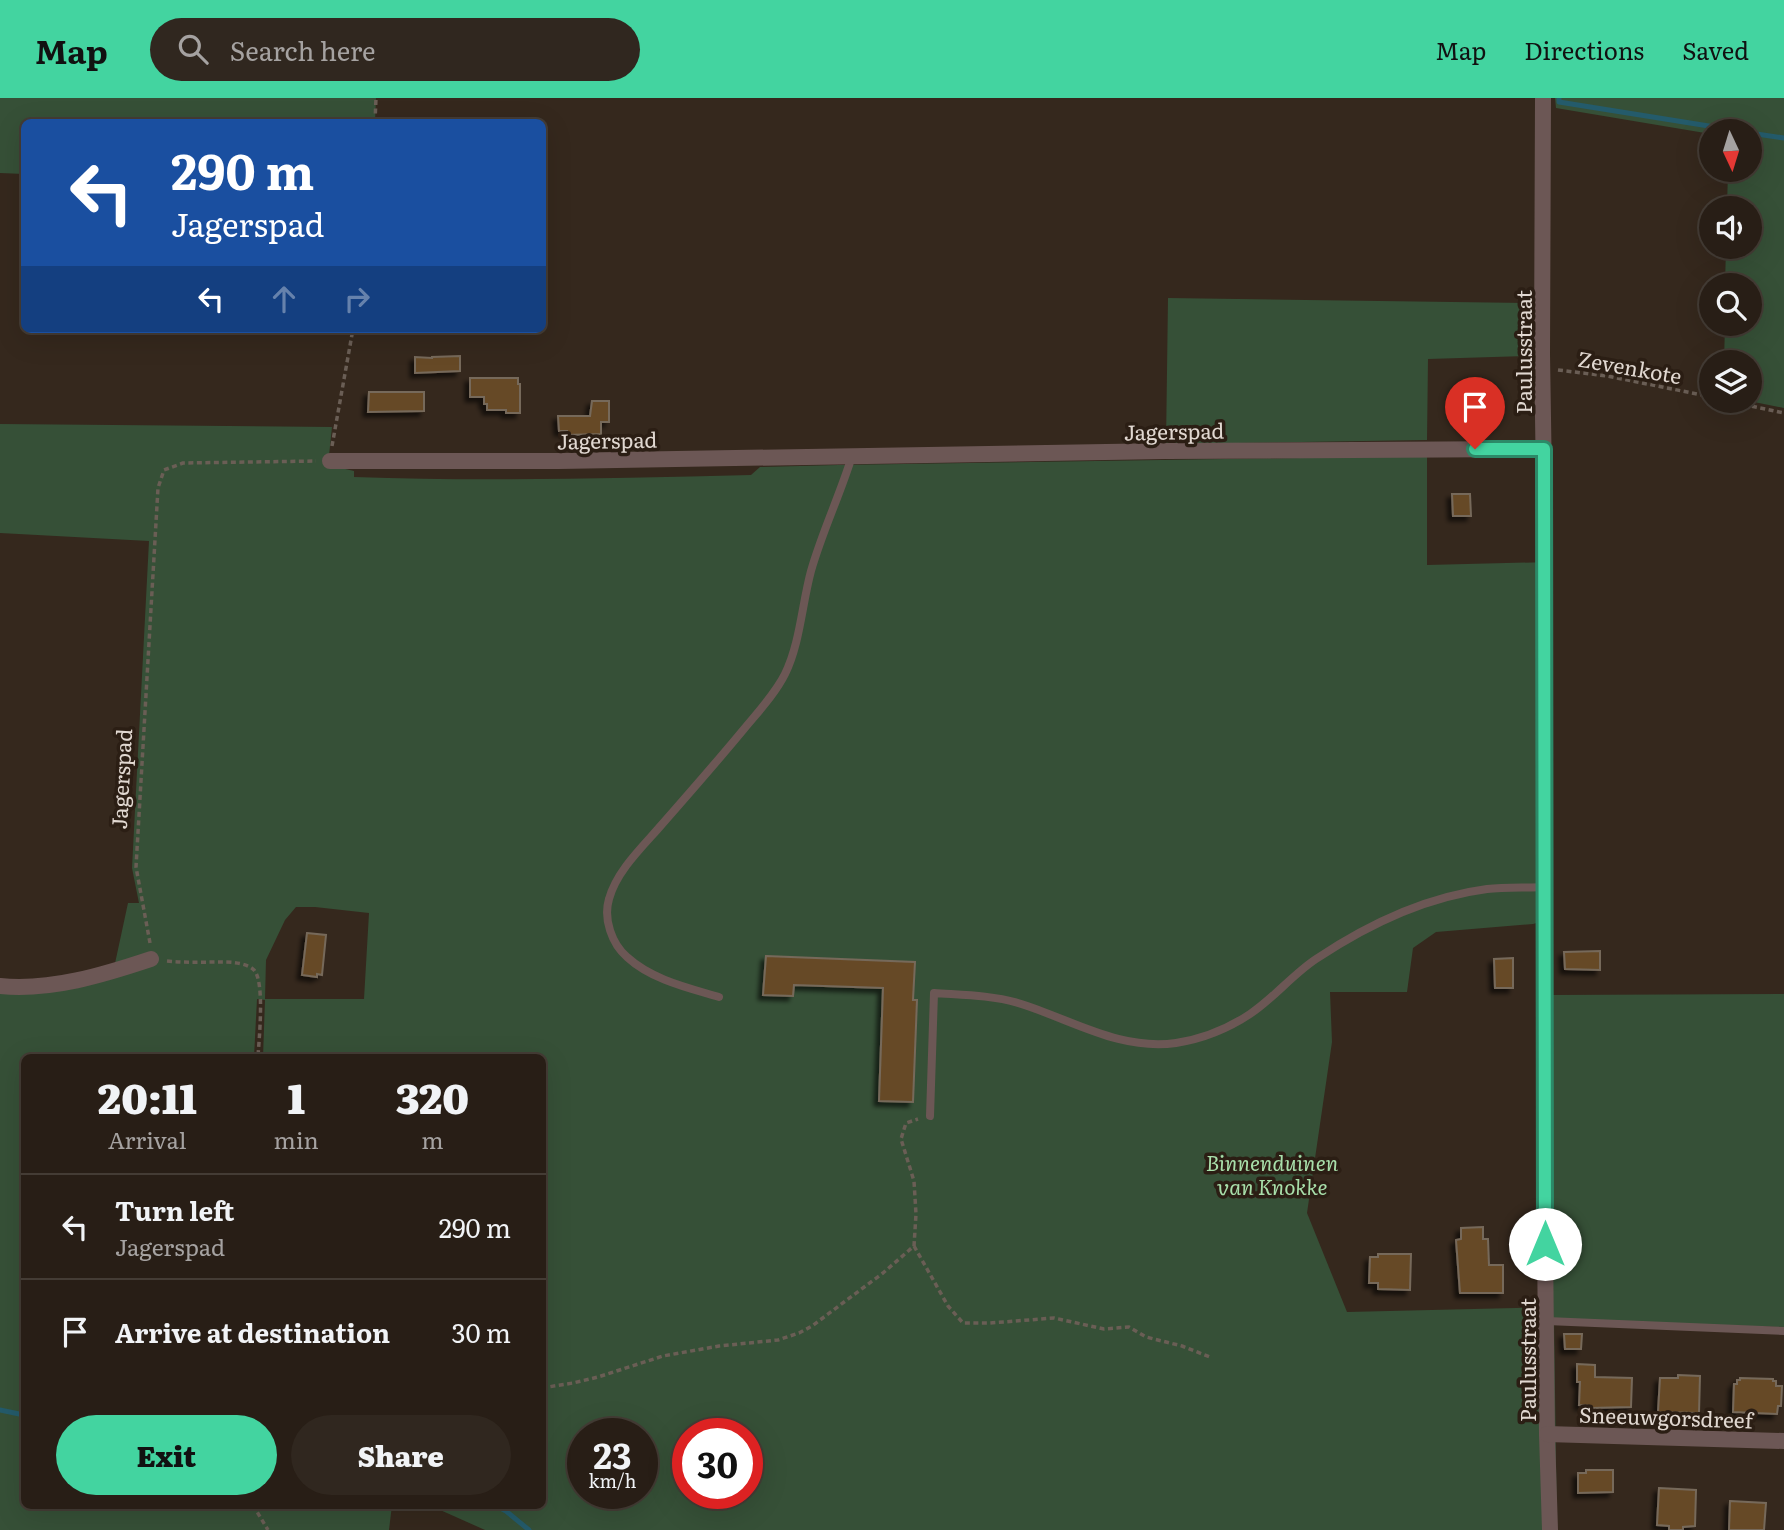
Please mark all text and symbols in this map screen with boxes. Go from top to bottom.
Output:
search box [150,18,640,81]
text: Map [35,25,108,74]
icon: search [174,30,212,68]
text: Search here [230,30,376,69]
text: Map [1435,32,1486,67]
text: Directions [1524,32,1644,67]
text: Saved [1682,32,1749,67]
north arrow [1699,119,1762,182]
map controls [1699,119,1762,413]
text: 290 m [171,132,314,205]
icon: left [56,147,147,238]
button: sound [1699,196,1762,259]
text: Jagerspad [171,199,324,247]
button: search [1699,273,1762,336]
icon: left [192,280,230,318]
icon: ahead [265,280,303,318]
icon: right [338,280,376,318]
street label: Paulusstraat [1507,289,1538,414]
street label: Zevenkote [1576,342,1684,390]
button: layers [1699,350,1762,413]
pin [1445,377,1505,449]
icon: arrive [1456,388,1494,426]
street label: Jagerspad [1123,414,1225,446]
street label: Jagerspad [556,423,658,455]
street label: Jagerspad [102,728,138,830]
text: 20:11 [98,1065,197,1127]
text: 1 [287,1065,305,1127]
text: 320 [396,1065,469,1127]
text: Arrival [108,1122,187,1156]
text: min [274,1122,319,1156]
text: m [421,1122,444,1156]
park label: Binnenduinen van Knokke [1206,1146,1339,1201]
text: Turn left [115,1190,234,1229]
text: 290 m [439,1207,511,1246]
position arrow [1508,1207,1582,1281]
icon: left [56,1208,94,1246]
text: Jagerspad [115,1229,225,1263]
street label: Paulusstraat [1511,1297,1542,1422]
text: Arrive at destination [115,1312,390,1351]
text: 30 m [451,1312,511,1351]
icon: arrive [56,1313,94,1351]
street label: Sneeuwgorsdreef [1579,1397,1755,1435]
button: Exit [56,1415,277,1495]
button: Share [291,1415,511,1495]
speed limit sign: 30 [672,1418,763,1509]
text: 23 [593,1428,632,1480]
text: km/h [589,1467,636,1494]

